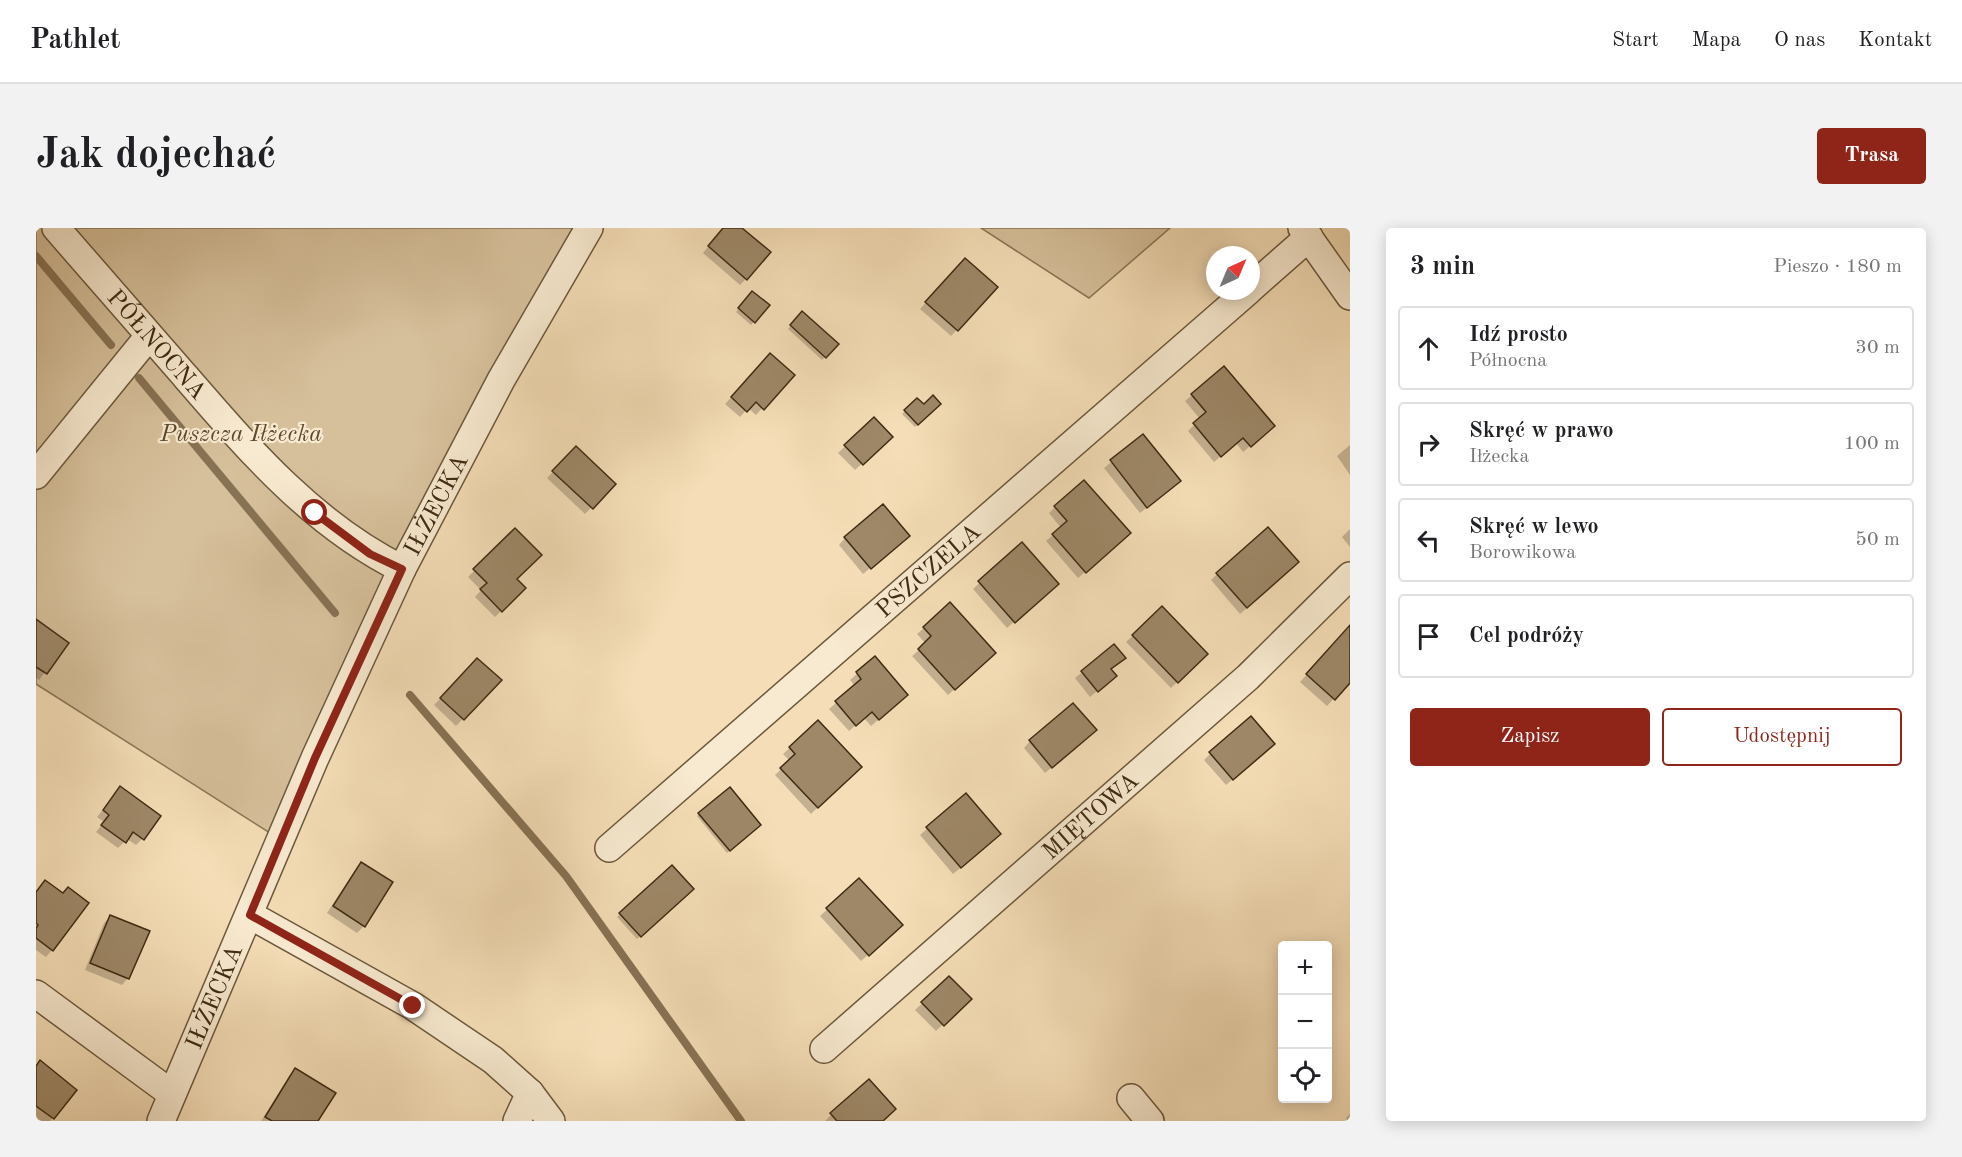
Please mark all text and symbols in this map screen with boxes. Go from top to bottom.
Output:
text: Pathlet [30,27,121,55]
text: Start [1612,30,1659,51]
text: Mapa [1692,30,1741,51]
text: O nas [1774,30,1825,51]
text: Kontakt [1858,30,1932,51]
button: Trasa [1817,128,1926,184]
text: Jak dojechać [36,135,277,177]
north arrow [1206,246,1260,300]
text: 3 min [1410,254,1475,280]
text: Pieszo · 180 m [1773,257,1902,277]
street label: PÓŁNOCNA [101,286,210,405]
text: Idź prosto [1469,324,1568,346]
icon: ahead [1412,332,1445,365]
text: 30 m [1855,338,1900,358]
text: Północna [1469,351,1547,371]
text: Skręć w prawo [1469,420,1614,442]
park label: Puszcza Iłżecka [159,423,322,447]
icon: right [1412,428,1445,461]
text: 100 m [1844,434,1900,454]
text: Iłżecka [1469,447,1529,467]
street label: IŁŻECKA [401,451,474,560]
route start [301,499,327,525]
text: Skręć w lewo [1469,516,1599,538]
street label: PSZCZELA [872,520,986,623]
icon: left [1412,524,1445,557]
text: 50 m [1855,530,1900,550]
text: Borowikowa [1469,543,1576,563]
icon: arrive [1412,620,1445,653]
text: Cel podróży [1469,625,1584,647]
button: Zapisz [1410,708,1650,766]
button: Udostępnij [1662,708,1902,766]
street label: MIĘTOWA [1039,769,1144,865]
map controls [1278,941,1332,1103]
button: + [1278,941,1332,995]
street label: IŁŻECKA [183,942,248,1053]
route end [399,992,425,1018]
button: − [1278,995,1332,1049]
button: locate [1278,1049,1332,1103]

